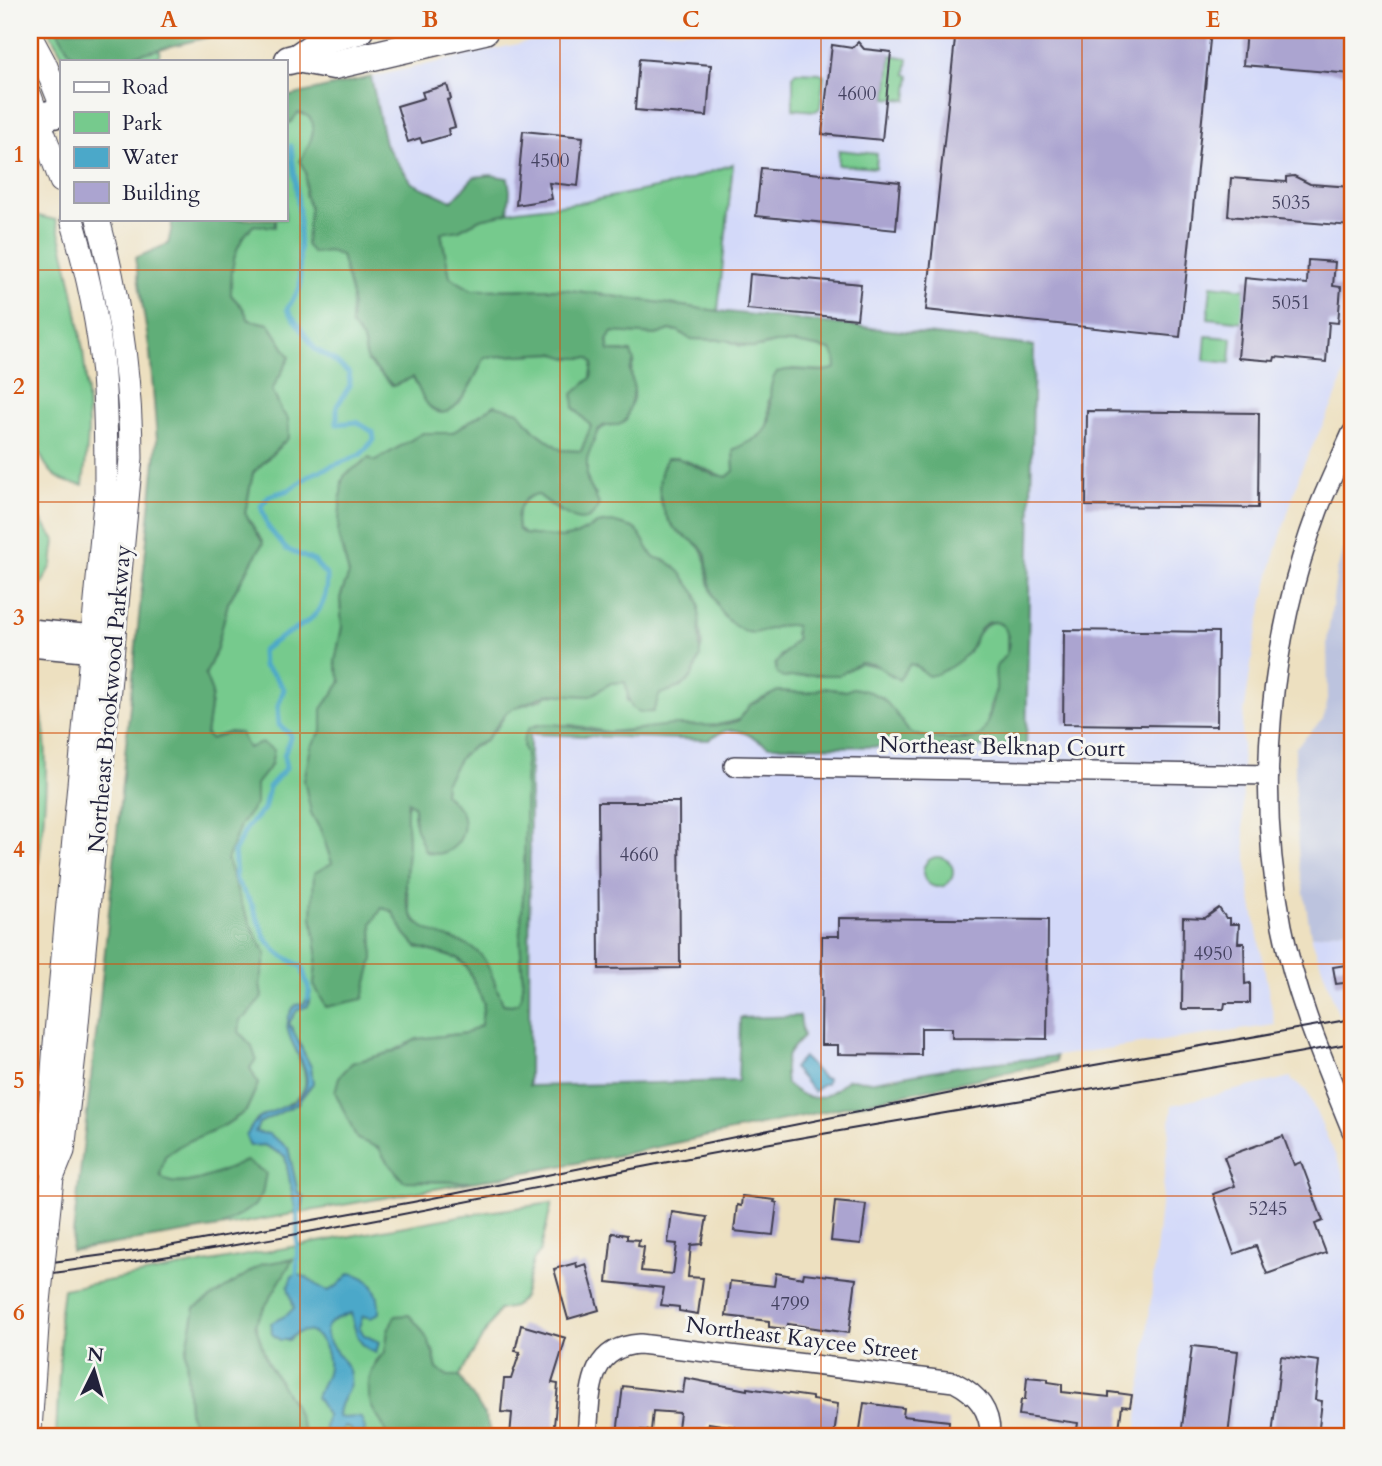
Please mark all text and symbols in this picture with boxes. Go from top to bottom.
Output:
text: A [160,4,178,35]
text: B [422,4,438,35]
text: C [682,4,700,35]
text: D [942,4,962,35]
text: E [1206,4,1220,35]
legend [60,60,287,220]
text: Road [122,73,168,102]
house number: 4600 [838,81,877,107]
text: Park [122,109,163,138]
text: 1 [13,139,25,170]
text: Water [121,143,178,172]
house number: 4500 [531,148,570,174]
text: Building [122,179,200,208]
house number: 5035 [1272,190,1310,216]
house number: 5051 [1272,290,1310,316]
text: 2 [13,371,25,402]
street label: Northeast Brookwood Parkway [81,544,138,855]
text: 3 [13,602,25,633]
street label: Northeast Belknap Court [879,729,1125,764]
text: 4 [13,834,25,865]
house number: 4660 [620,842,659,868]
house number: 4950 [1194,941,1233,967]
text: 5 [13,1065,25,1096]
house number: 5245 [1249,1196,1287,1222]
house number: 4799 [771,1291,810,1317]
text: 6 [13,1297,25,1328]
street label: Northeast Kaycee Street [684,1309,920,1368]
north arrow [60,1336,130,1406]
text: N [86,1341,105,1369]

